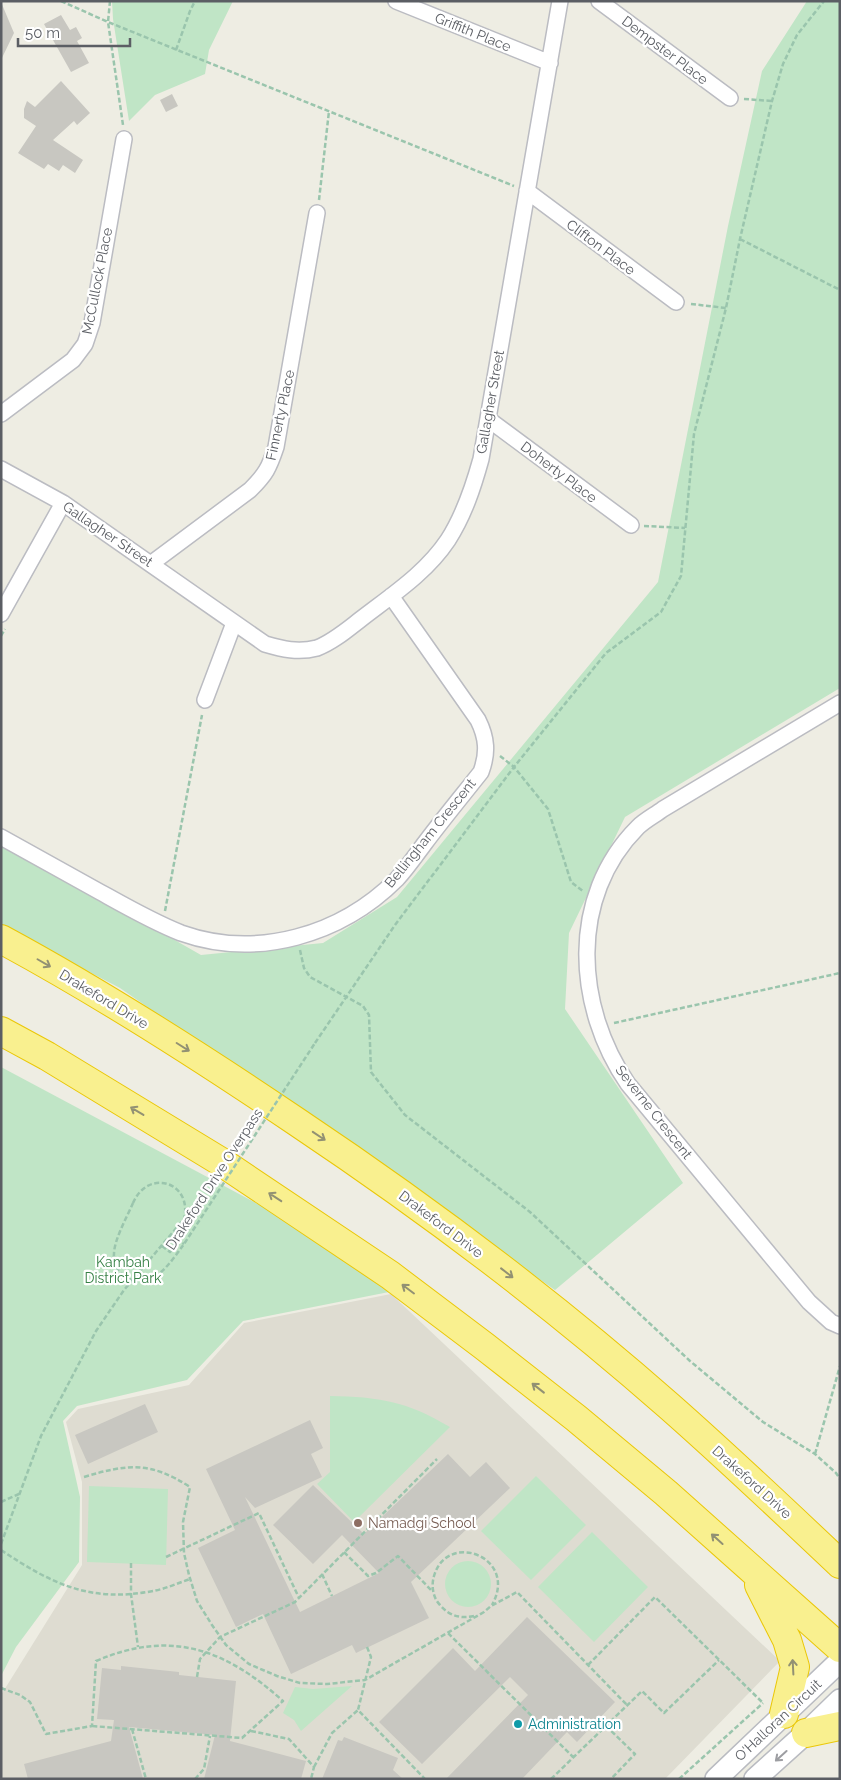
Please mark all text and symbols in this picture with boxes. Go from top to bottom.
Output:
street label: Griffith Place [433,9,513,55]
street label: Dempster Place [619,12,711,88]
scale bar [18,15,130,47]
text: 50 m [25,24,60,42]
street label: Clifton Place [564,216,638,278]
street label: McCullock Place [79,226,115,336]
street label: Gallagher Street [473,349,507,455]
street label: Finnerty Place [263,368,297,462]
street label: Doherty Place [518,438,600,506]
street label: Gallagher Street [60,498,156,570]
street label: Bellingham Crescent [381,775,479,891]
one-way arrow [36,959,50,969]
street label: Drakeford Drive [57,966,151,1032]
one-way arrow [176,1042,190,1052]
street label: Severne Crescent [612,1062,696,1162]
one-way arrow [131,1105,145,1115]
street label: Drakeford Drive Overpass [162,1105,266,1253]
one-way arrow [312,1131,326,1141]
street label: Drakeford Drive [396,1187,486,1261]
one-way arrow [268,1192,282,1202]
park label: Kambah District Park [84,1254,162,1286]
one-way arrow [500,1268,514,1278]
one-way arrow [402,1284,415,1295]
one-way arrow [532,1382,545,1393]
street label: Drakeford Drive [709,1442,795,1522]
place label: Namadgi School [368,1515,476,1531]
marker: Namadgi School [352,1517,364,1529]
one-way arrow [710,1533,723,1545]
one-way arrow [788,1659,797,1675]
street label: O'Halloran Circuit [731,1676,825,1764]
place label: Administration [528,1716,621,1732]
marker: Administration [512,1718,524,1730]
one-way arrow [774,1750,787,1762]

